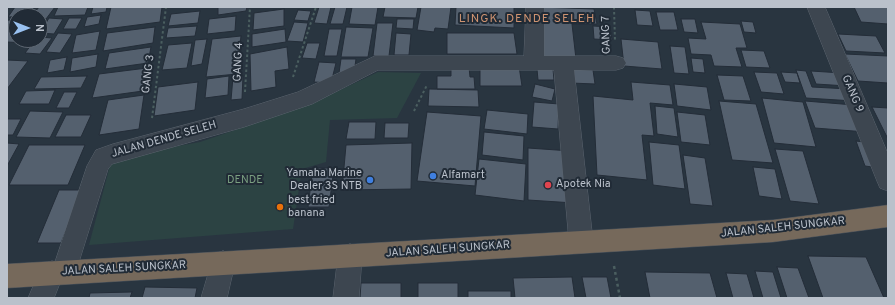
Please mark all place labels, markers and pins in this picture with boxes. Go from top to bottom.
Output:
place label: Yamaha Marine Dealer 3S NTB [286,167,362,193]
place label: Alfamart [441,169,485,183]
marker: Alfamart [428,171,438,181]
marker: Yamaha Marine Dealer 3S NTB [365,175,375,185]
place label: Apotek Nia [556,178,611,192]
marker: Apotek Nia [543,180,553,190]
place label: best fried banana [288,194,335,220]
marker: best fried banana [275,202,285,212]

